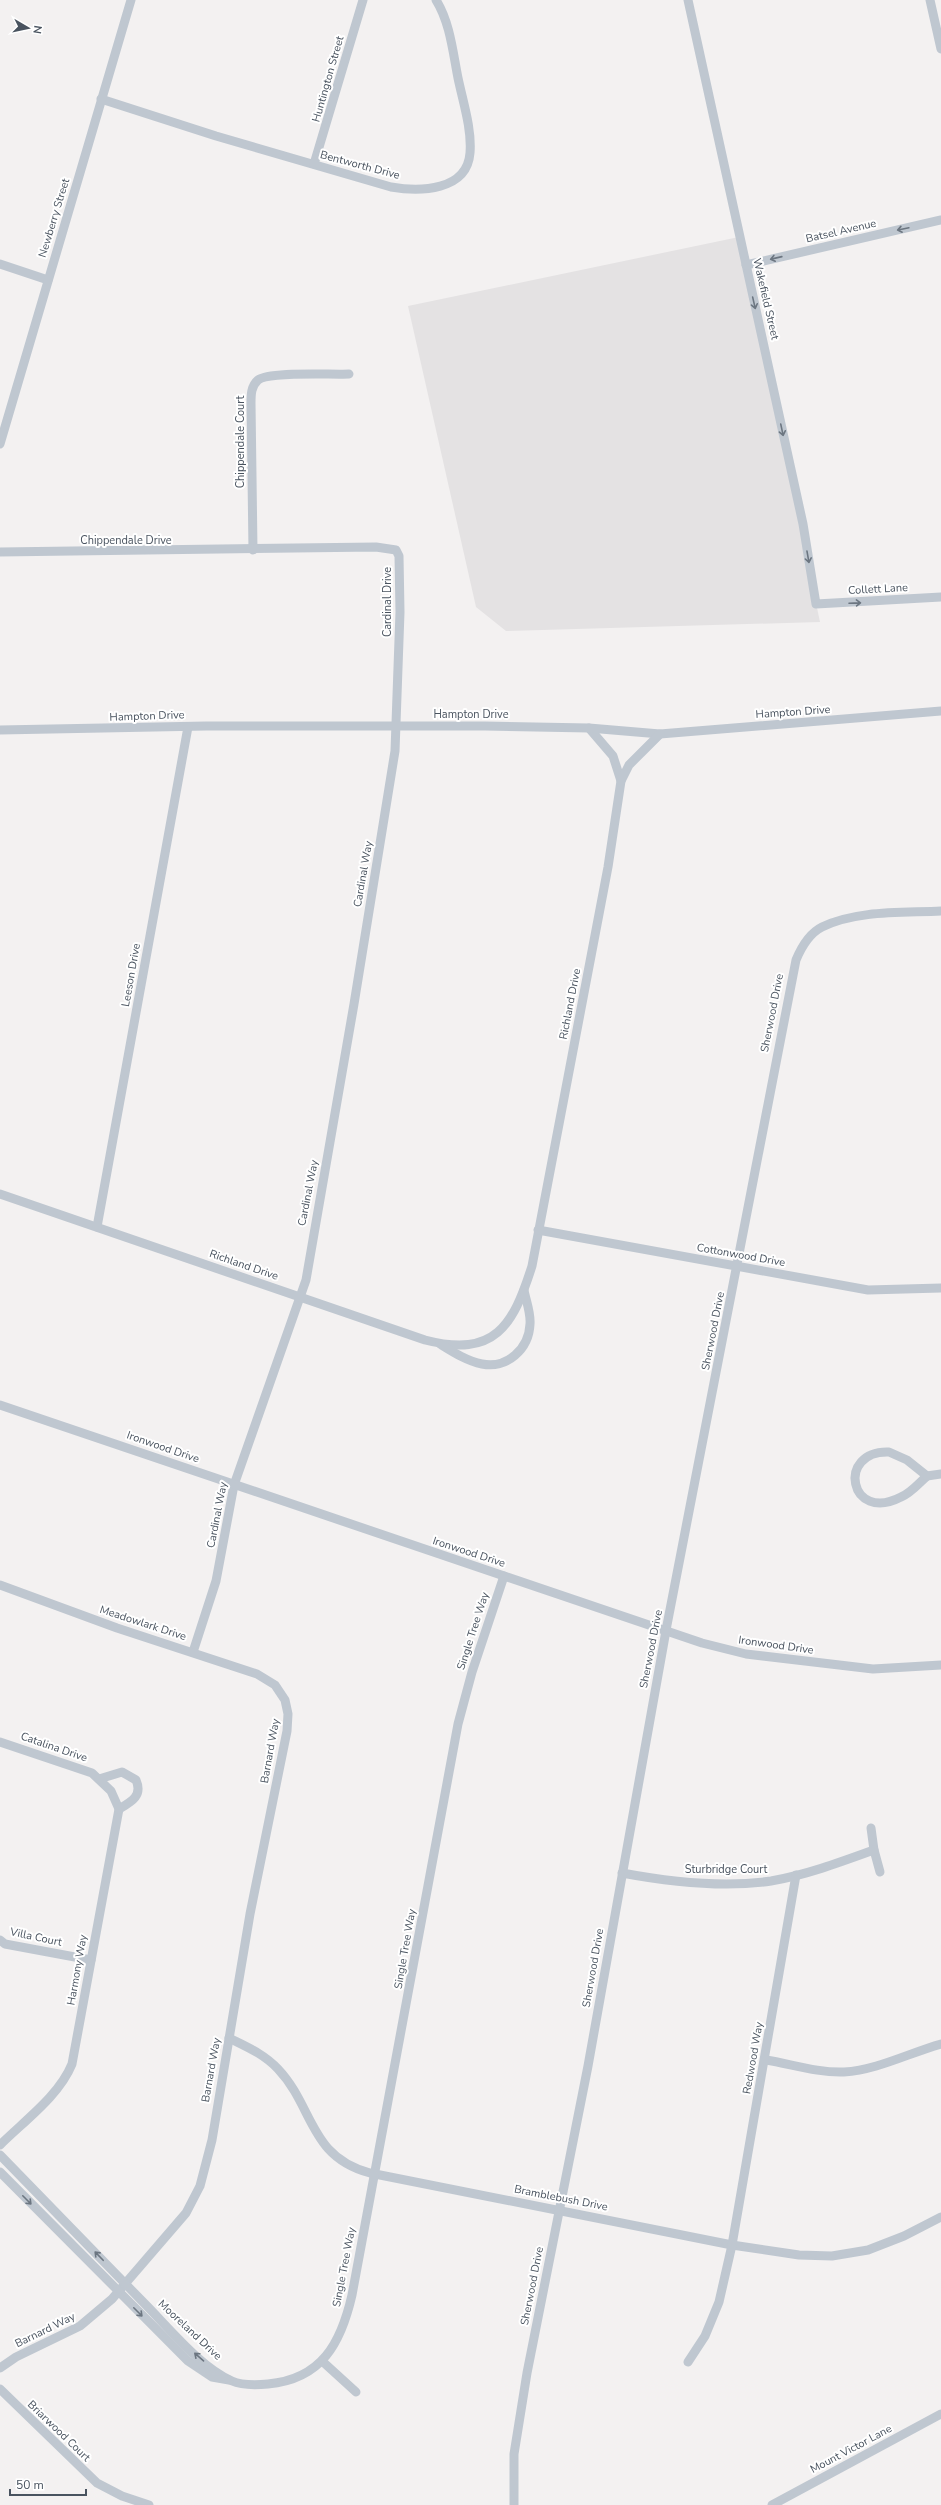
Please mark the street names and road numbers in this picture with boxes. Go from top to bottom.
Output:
street label: Huntington Street [309,34,347,124]
street label: Bentworth Drive [318,147,402,183]
street label: Newberry Street [35,176,73,259]
street label: Batsel Avenue [804,216,878,246]
street label: Wakefield Street [749,257,783,341]
street label: Chippendale Court [233,396,248,488]
street label: Chippendale Drive [80,533,172,548]
street label: Cardinal Drive [380,567,395,637]
street label: Collett Lane [848,580,908,598]
street label: Hampton Drive [755,702,831,722]
street label: Hampton Drive [109,707,185,725]
street label: Hampton Drive [433,707,509,722]
street label: Cardinal Way [350,839,376,908]
street label: Leeson Drive [118,942,144,1008]
street label: Richland Drive [556,967,584,1041]
street label: Sherwood Drive [757,972,787,1054]
street label: Cardinal Way [294,1158,322,1227]
street label: Cottonwood Drive [696,1240,787,1270]
street label: Richland Drive [208,1246,281,1284]
street label: Sherwood Drive [698,1290,728,1372]
street label: Ironwood Drive [125,1428,201,1466]
street label: Cardinal Way [203,1480,231,1549]
street label: Ironwood Drive [431,1533,507,1571]
street label: Single Tree Way [453,1590,493,1672]
street label: Meadowlark Drive [98,1602,188,1644]
street label: Sherwood Drive [636,1608,666,1690]
street label: Ironwood Drive [737,1632,815,1658]
street label: Barnard Way [257,1717,283,1784]
street label: Catalina Drive [19,1729,89,1765]
street label: Sturbridge Court [685,1862,767,1877]
street label: Single Tree Way [391,1907,419,1990]
street label: Villa Court [8,1924,63,1950]
street label: Sherwood Drive [579,1927,607,2009]
street label: Harmony Way [63,1933,91,2006]
street label: Redwood Way [739,2020,767,2095]
street label: Barnard Way [198,2036,224,2103]
street label: Bramblebush Drive [513,2182,609,2214]
street label: Single Tree Way [329,2225,359,2308]
street label: Sherwood Drive [517,2245,547,2327]
street label: Mooreland Drive [155,2297,225,2364]
street label: Barnard Way [12,2309,78,2351]
street label: Briarwood Court [24,2397,94,2465]
street label: Mount Victor Lane [808,2421,895,2477]

